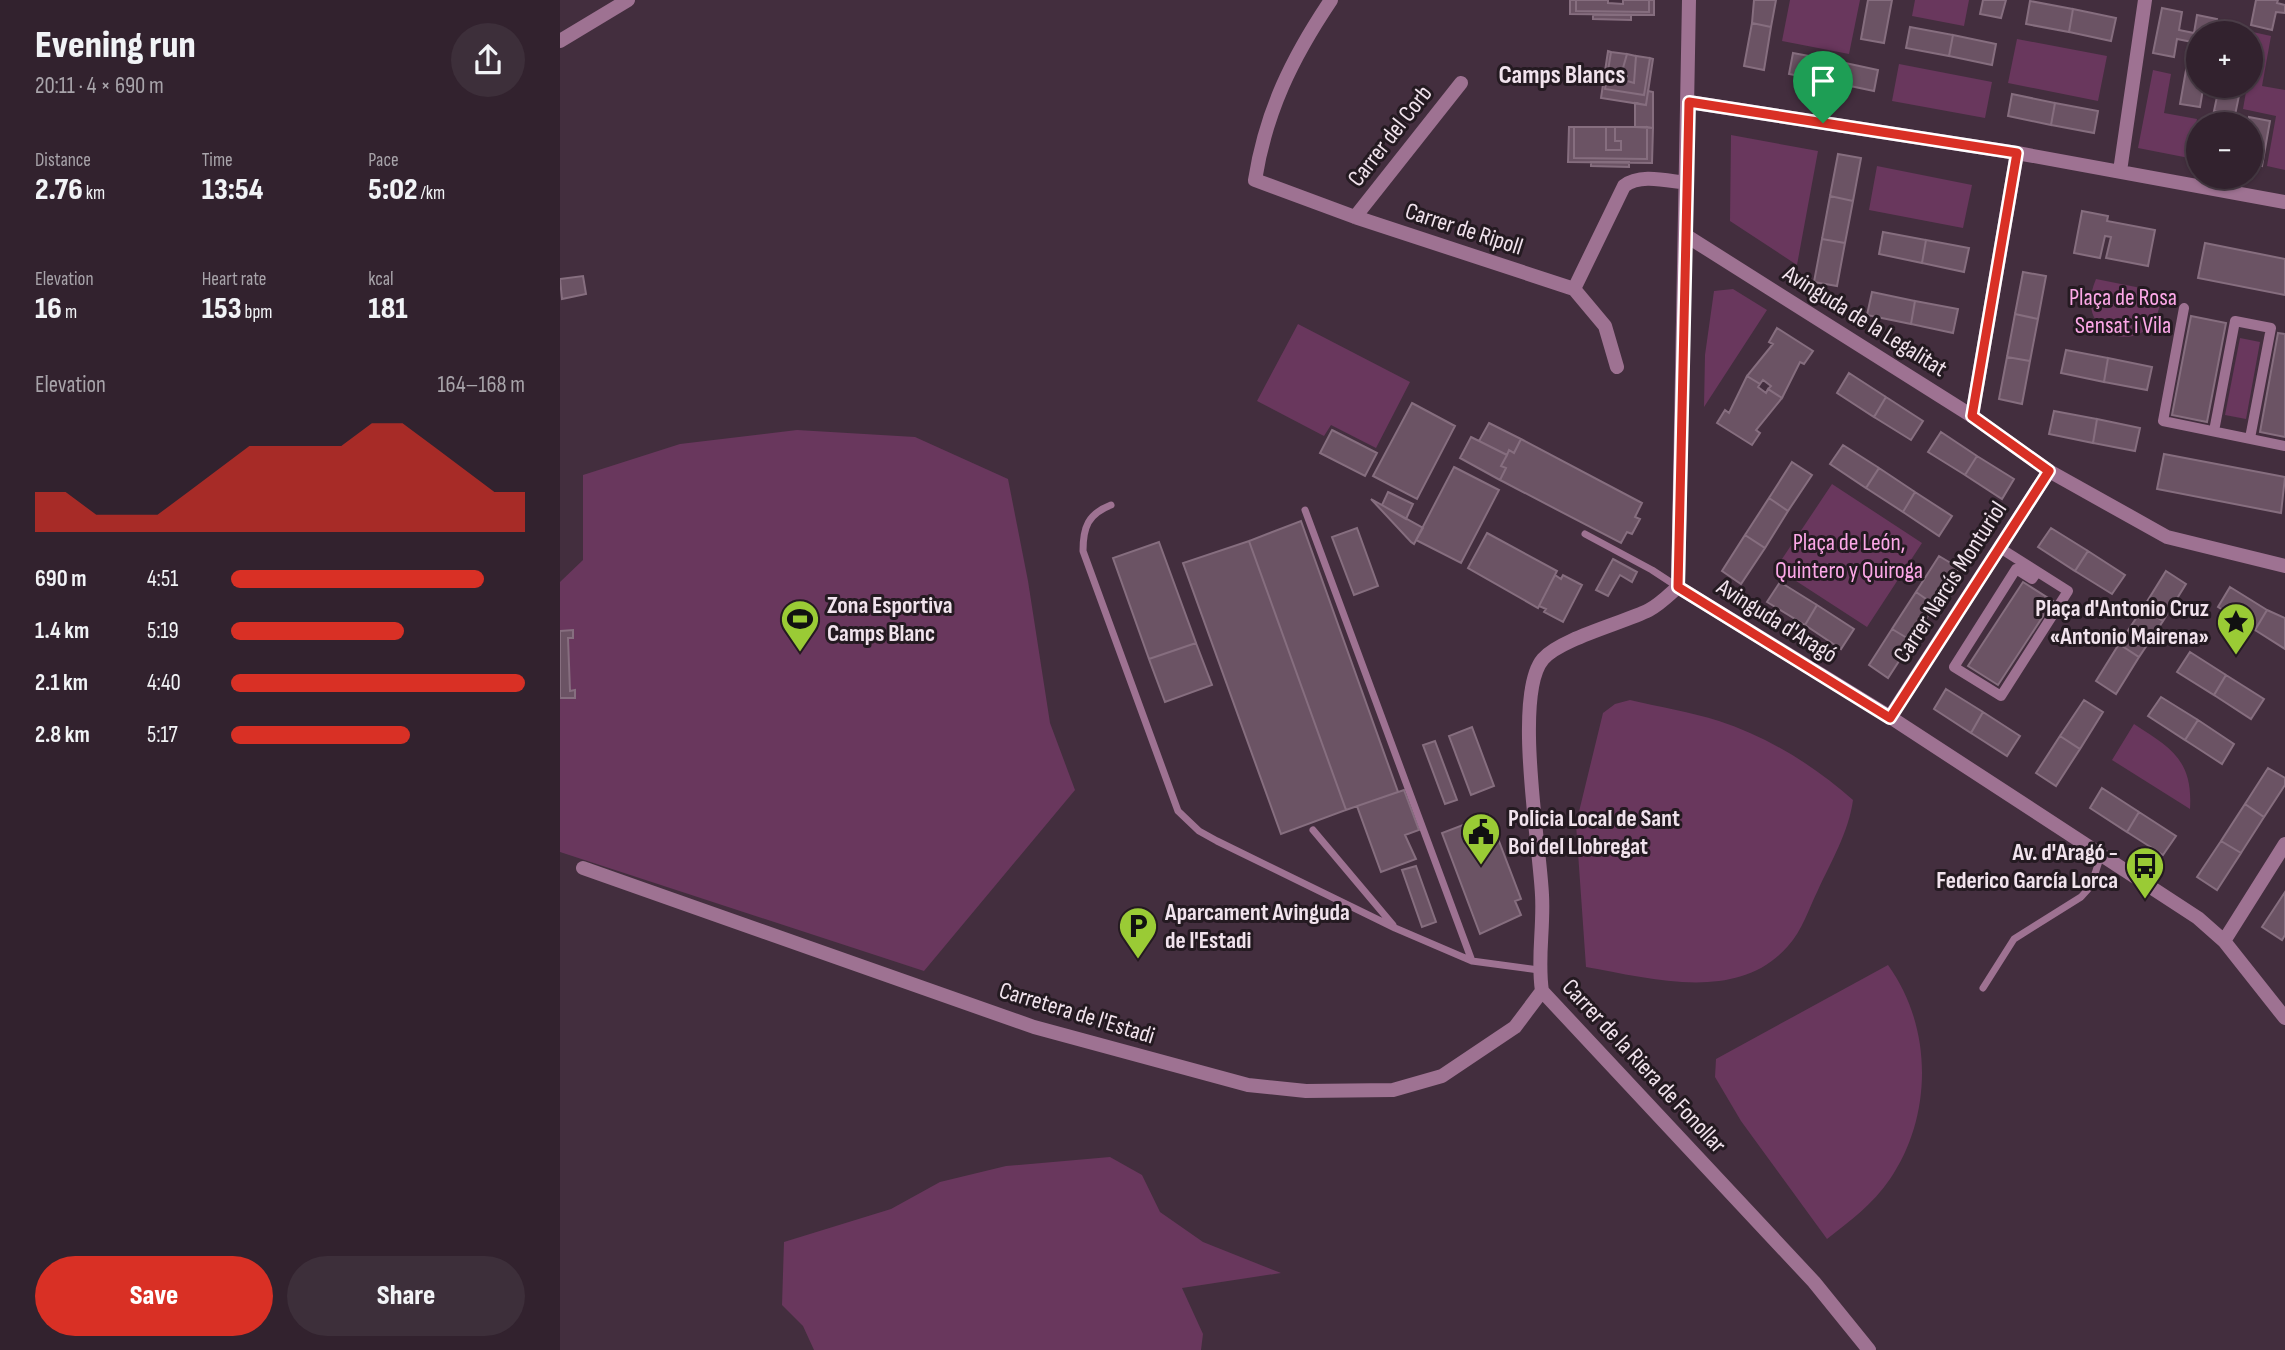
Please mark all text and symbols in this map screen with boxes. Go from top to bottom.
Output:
map controls [2186,21,2263,189]
button: + [2186,21,2263,98]
text: Evening run [35,23,196,68]
button: share [451,23,525,97]
pin [1793,51,1853,123]
district label: Camps Blancs [1498,60,1626,91]
icon: arrive [1804,62,1842,100]
text: 20:11 · 4 × 690 m [35,72,164,100]
street label: Carrer del Corb [1342,80,1438,192]
button: − [2186,112,2263,189]
text: Distance [35,149,91,172]
text: Time [202,149,233,172]
text: Pace [368,149,399,172]
text: 2.76 [35,172,83,208]
text: 13:54 [202,172,263,208]
text: 5:02 [368,172,417,208]
text: km [83,182,105,205]
text: /km [417,182,445,205]
street label: Carrer de Ripoll [1401,196,1527,262]
street label: Avinguda de la Legalitat [1777,258,1952,383]
text: Elevation [35,268,94,291]
text: Heart rate [202,268,267,291]
text: kcal [368,268,393,291]
park label: Plaça de Rosa Sensat i Vila [2069,283,2177,340]
text: 16 [35,291,62,327]
text: 153 [202,291,242,327]
text: 181 [368,291,408,327]
text: m [62,301,77,324]
text: bpm [242,301,273,324]
text: Elevation [35,371,106,399]
text: 164–168 m [437,371,525,399]
street label: Carrer Narcís Monturiol [1887,496,2013,668]
park label: Plaça de León, Quintero y Quiroga [1775,528,1923,585]
text: 690 m [35,565,86,593]
text: 4:51 [147,565,178,593]
street label: Avinguda d'Aragó [1711,572,1843,669]
place label: Zona Esportiva Camps Blanc [827,591,953,648]
place label: Plaça d'Antonio Cruz «Antonio Mairena» [2035,594,2209,651]
sports icon: Zona Esportiva Camps Blanc [779,598,821,653]
place icon: Plaça d'Antonio Cruz «Antonio Mairena» [2215,601,2257,656]
text: 1.4 km [35,617,89,645]
text: 5:19 [147,617,179,645]
text: 2.1 km [35,669,88,697]
text: 4:40 [147,669,181,697]
text: 2.8 km [35,721,90,749]
text: 5:17 [147,721,178,749]
place label: Policia Local de Sant Boi del Llobregat [1508,804,1680,861]
public building icon: Policia Local de Sant Boi del Llobregat [1460,811,1502,866]
place label: Av. d'Aragó - Federico García Lorca [1936,838,2118,895]
bus stop icon: Av. d'Aragó - Federico García Lorca [2124,845,2166,900]
place label: Aparcament Avinguda de l'Estadi [1164,898,1350,955]
parking icon: Aparcament Avinguda de l'Estadi [1117,905,1159,960]
street label: Carrer de la Riera de Fonollar [1556,973,1732,1159]
street label: Carretera de l'Estadi [996,976,1158,1050]
button: Save [35,1256,273,1336]
button: Share [287,1256,525,1336]

